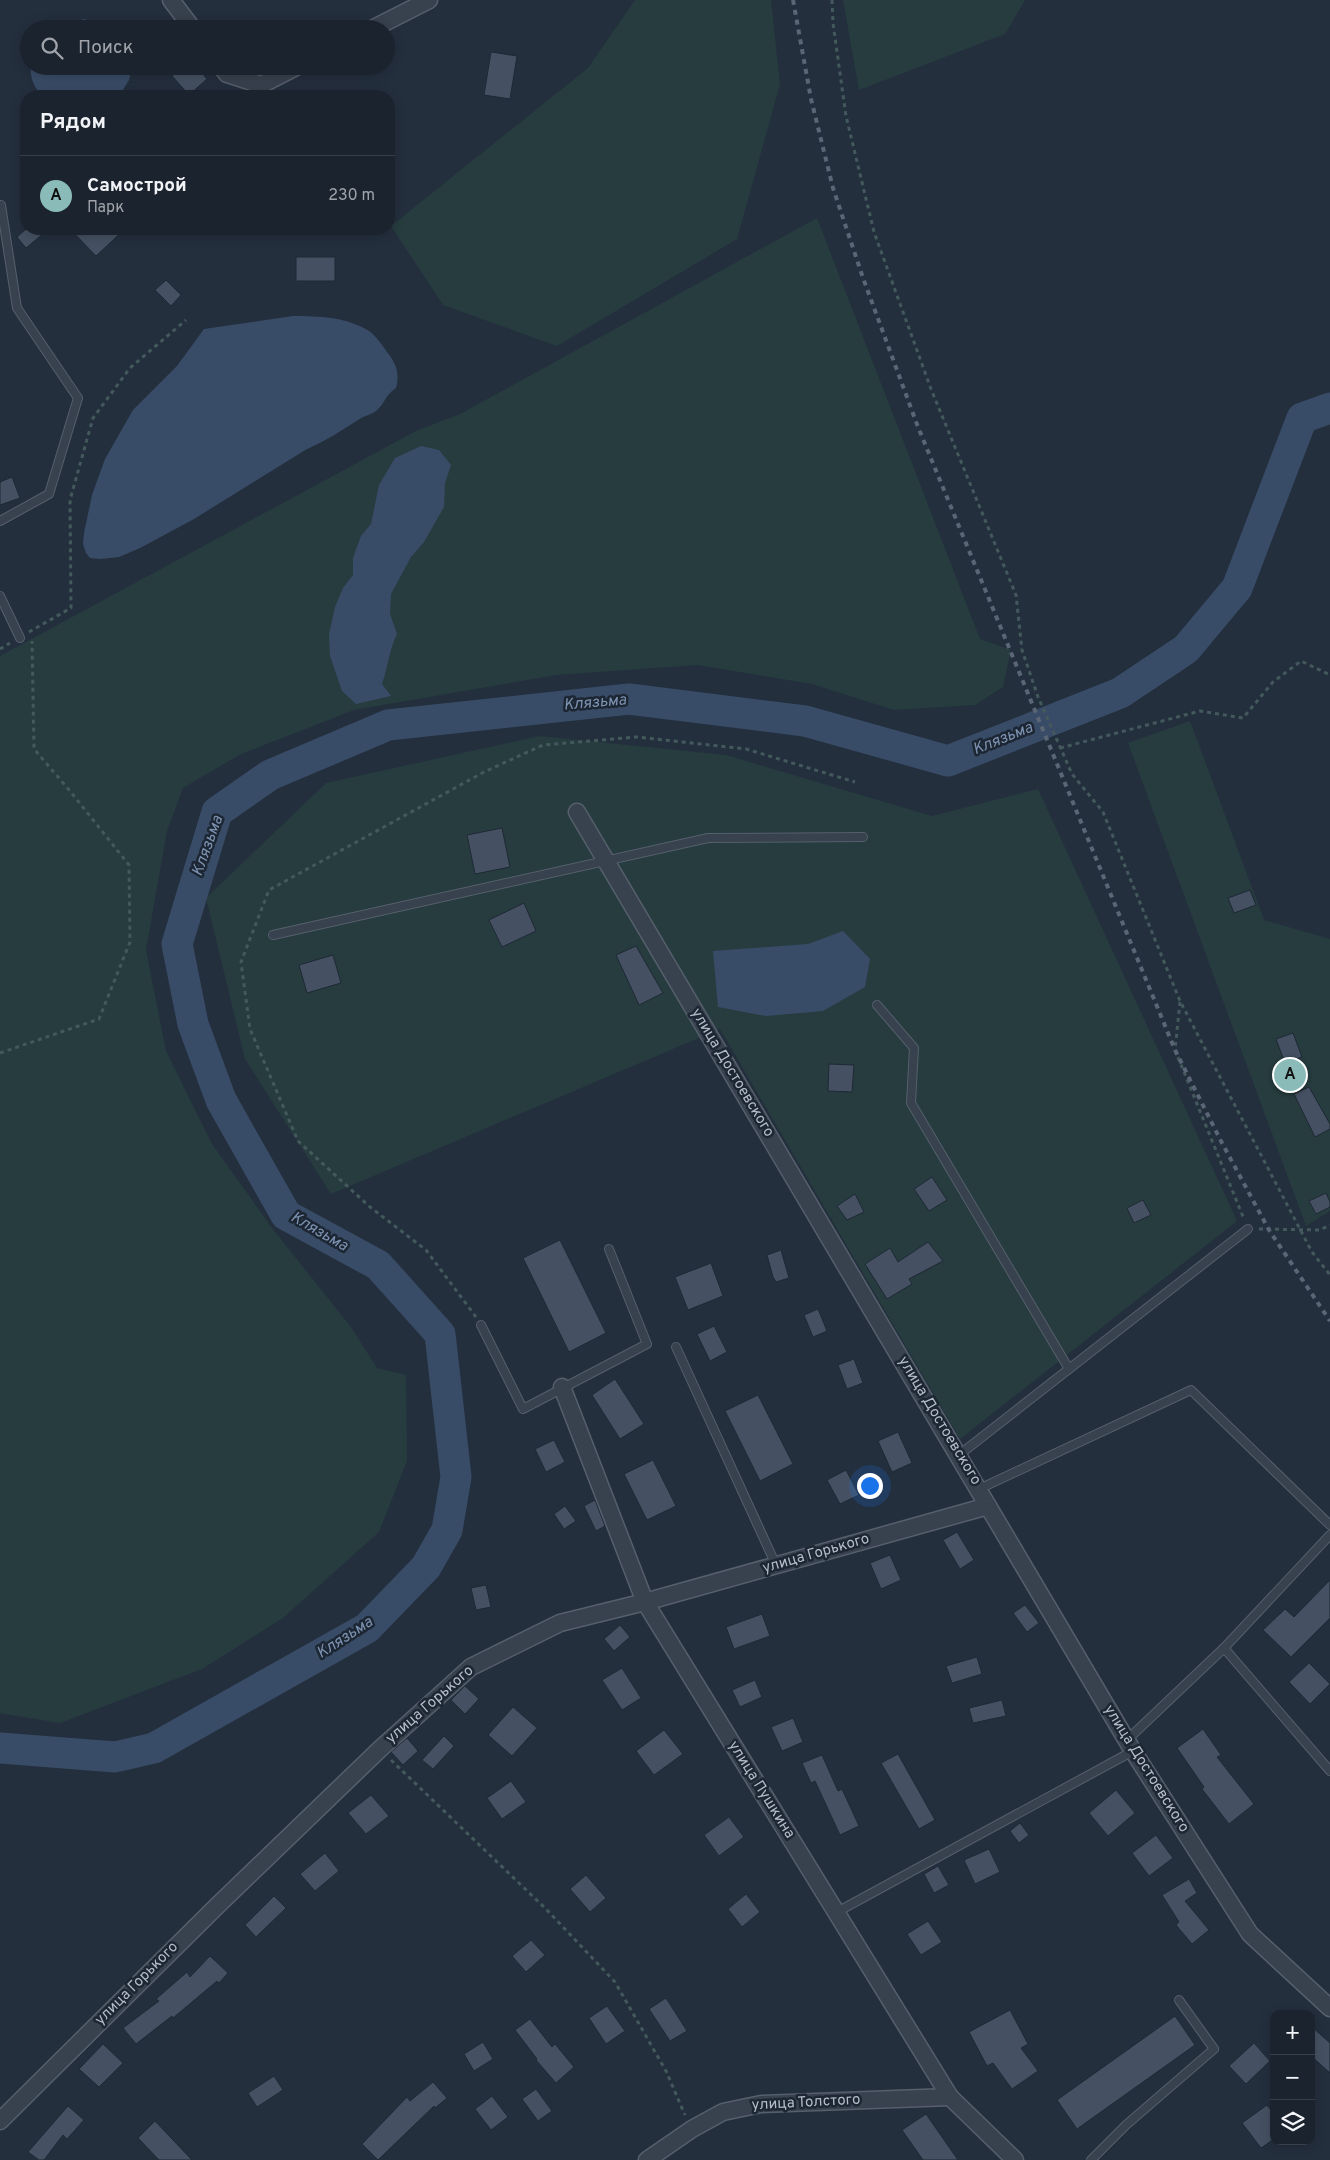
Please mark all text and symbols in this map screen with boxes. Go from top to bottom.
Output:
search box [20,20,395,75]
icon: search [38,34,66,62]
text: Поиск [78,36,134,60]
text: Рядом [40,109,106,136]
text: Самострой [87,174,187,198]
text: A [50,186,62,206]
text: 230 m [328,186,375,206]
text: Парк [87,198,124,218]
water label: Клязьма [563,690,628,716]
water label: Клязьма [970,718,1037,760]
water label: Клязьма [188,812,228,879]
street label: улица Достоевского [686,1005,778,1141]
pin: A [1274,1056,1306,1094]
water label: Клязьма [287,1208,352,1257]
street label: улица Достоевского [893,1353,985,1489]
your location [857,1473,883,1499]
street label: улица Горького [760,1530,872,1578]
water label: Клязьма [313,1612,378,1664]
street label: улица Горького [382,1662,478,1748]
street label: улица Достоевского [1099,1702,1193,1836]
street label: улица Пушкина [723,1738,799,1842]
street label: улица Горького [91,1938,183,2030]
map controls [1270,2010,1315,2145]
button: + [1270,2010,1315,2055]
button: − [1270,2055,1315,2100]
street label: улица Толстого [751,2091,861,2115]
button: layers [1270,2100,1315,2145]

